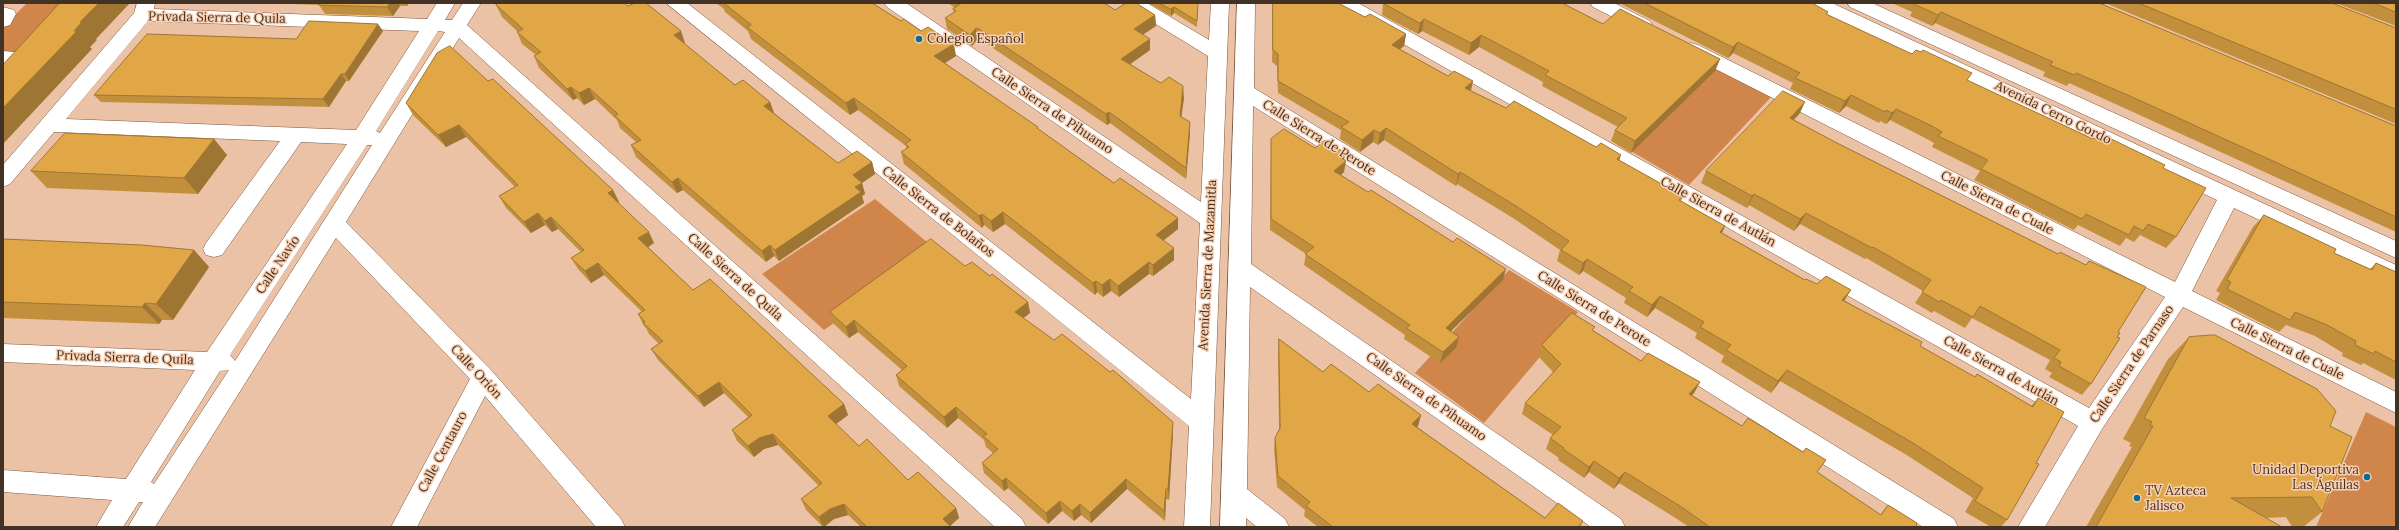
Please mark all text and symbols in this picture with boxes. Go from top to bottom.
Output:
street label: Privada Sierra de Quila [148,9,286,27]
place label: Colegio Español [927,31,1024,47]
marker: Colegio Español [914,34,924,44]
street label: Calle Sierra de Pihuamo [988,64,1116,158]
street label: Avenida Cerro Gordo [1992,78,2114,148]
street label: Calle Sierra de Perote [1259,97,1379,179]
street label: Calle Sierra de Bolaños [879,163,997,261]
street label: Calle Sierra de Cuale [1938,168,2056,238]
street label: Calle Sierra de Autlán [1657,174,1779,250]
street label: Avenida Sierra de Mazamitla [1196,179,1220,351]
street label: Calle Sierra de Quila [684,230,786,324]
street label: Calle Navío [253,233,303,297]
street label: Calle Sierra de Perote [1534,268,1654,350]
street label: Calle Sierra de Parnaso [2087,302,2177,426]
street label: Calle Sierra de Cuale [2227,315,2347,383]
street label: Calle Sierra de Autlán [1940,333,2062,409]
street label: Calle Orión [447,342,505,402]
street label: Privada Sierra de Quila [56,348,194,368]
street label: Calle Sierra de Pihuamo [1363,349,1489,445]
street label: Calle Centauro [415,409,471,495]
place label: Unidad Deportiva Las Águilas [2252,462,2359,493]
marker: Unidad Deportiva Las Águilas [2362,472,2372,482]
place label: TV Azteca Jalisco [2145,483,2206,514]
marker: TV Azteca Jalisco [2132,493,2142,503]

